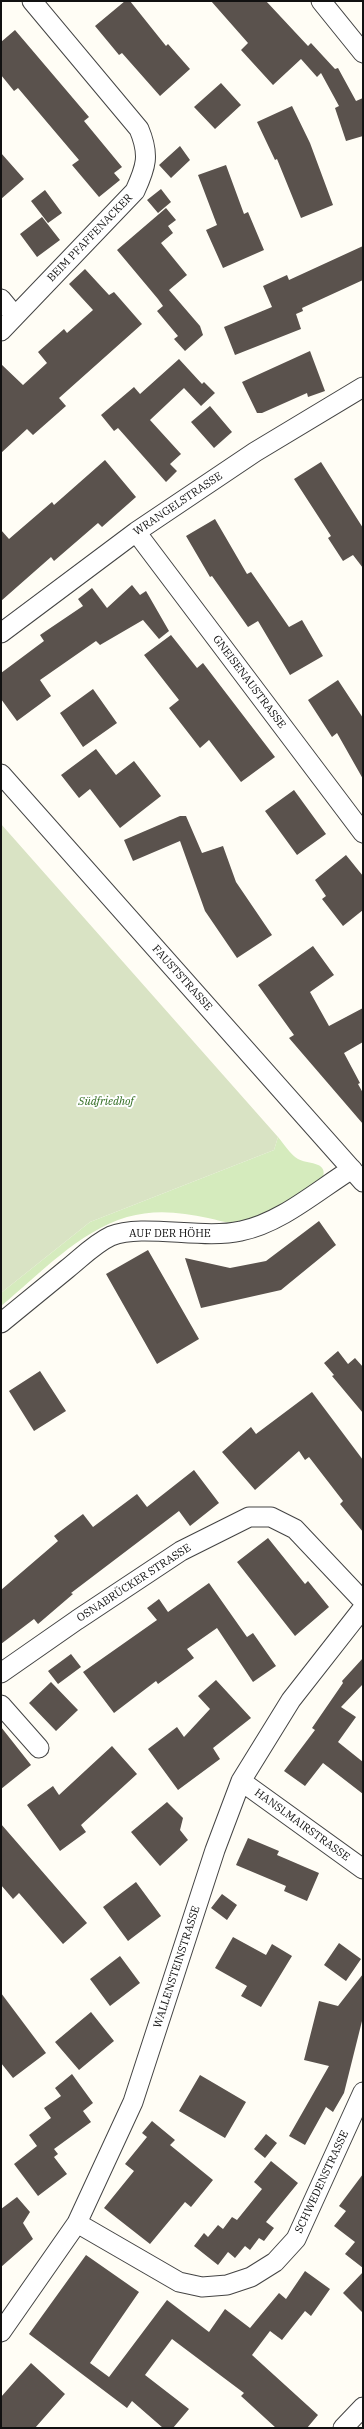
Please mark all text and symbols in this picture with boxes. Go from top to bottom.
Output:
street label: BEIM PFAFFENACKER [45,191,135,285]
street label: WRANGELSTRASSE [131,469,225,539]
street label: GNEISENAUSTRASSE [210,633,288,731]
street label: FAUSTSTRASSE [149,943,215,1013]
park label: Südfriedhof [78,1095,134,1109]
street label: AUF DER HÖHE [129,1227,211,1241]
street label: OSNABRÜCKER STRASSE [74,1541,194,1625]
street label: HANSLMAIRSTRASSE [252,1786,352,1864]
street label: WALLENSTEINSTRASSE [151,1904,203,2030]
street label: SCHWEDENSTRASSE [292,2129,352,2235]

